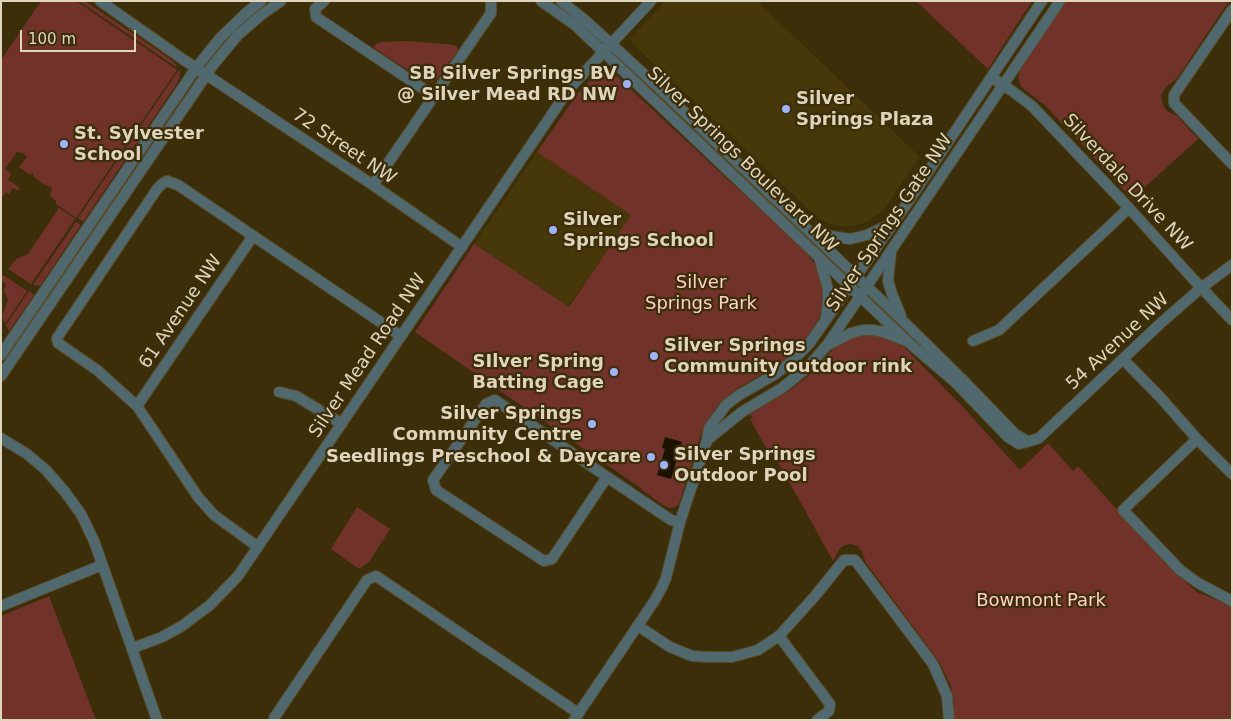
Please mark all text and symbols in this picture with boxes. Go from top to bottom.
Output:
scale bar [22,20,139,52]
text: 100 m [28,30,76,48]
place label: SB Silver Springs BV @ Silver Mead RD NW [397,63,617,106]
street label: Silver Springs Boulevard NW [642,63,842,257]
marker: SB Silver Springs BV @ Silver Mead RD NW [621,78,633,90]
place label: Silver Springs Plaza [796,88,934,130]
marker: Silver Springs Plaza [780,103,792,115]
street label: 72 Street NW [288,104,400,190]
street label: Silverdale Drive NW [1058,110,1196,256]
place label: St. Sylvester School [74,123,204,166]
street label: Silver Springs Gate NW [822,130,958,316]
marker: St. Sylvester School [58,138,70,150]
place label: Silver Springs School [563,209,714,252]
marker: Silver Springs School [547,224,559,236]
street label: 61 Avenue NW [135,251,227,373]
street label: Silver Mead Road NW [305,270,431,442]
park label: Silver Springs Park [645,272,757,314]
street label: 54 Avenue NW [1062,289,1174,395]
place label: Silver Springs Community outdoor rink [664,335,912,378]
marker: Silver Springs Community outdoor rink [648,350,660,362]
place label: SIlver Spring Batting Cage [472,351,604,394]
marker: SIlver Spring Batting Cage [608,366,620,378]
place label: Silver Springs Community Centre [393,403,582,446]
marker: Silver Springs Community Centre [586,418,598,430]
place label: Silver Springs Outdoor Pool [674,444,816,486]
place label: Seedlings Preschool & Daycare [326,446,641,468]
marker: Seedlings Preschool & Daycare [645,451,657,463]
marker: Silver Springs Outdoor Pool [658,459,670,471]
park label: Bowmont Park [976,590,1106,612]

